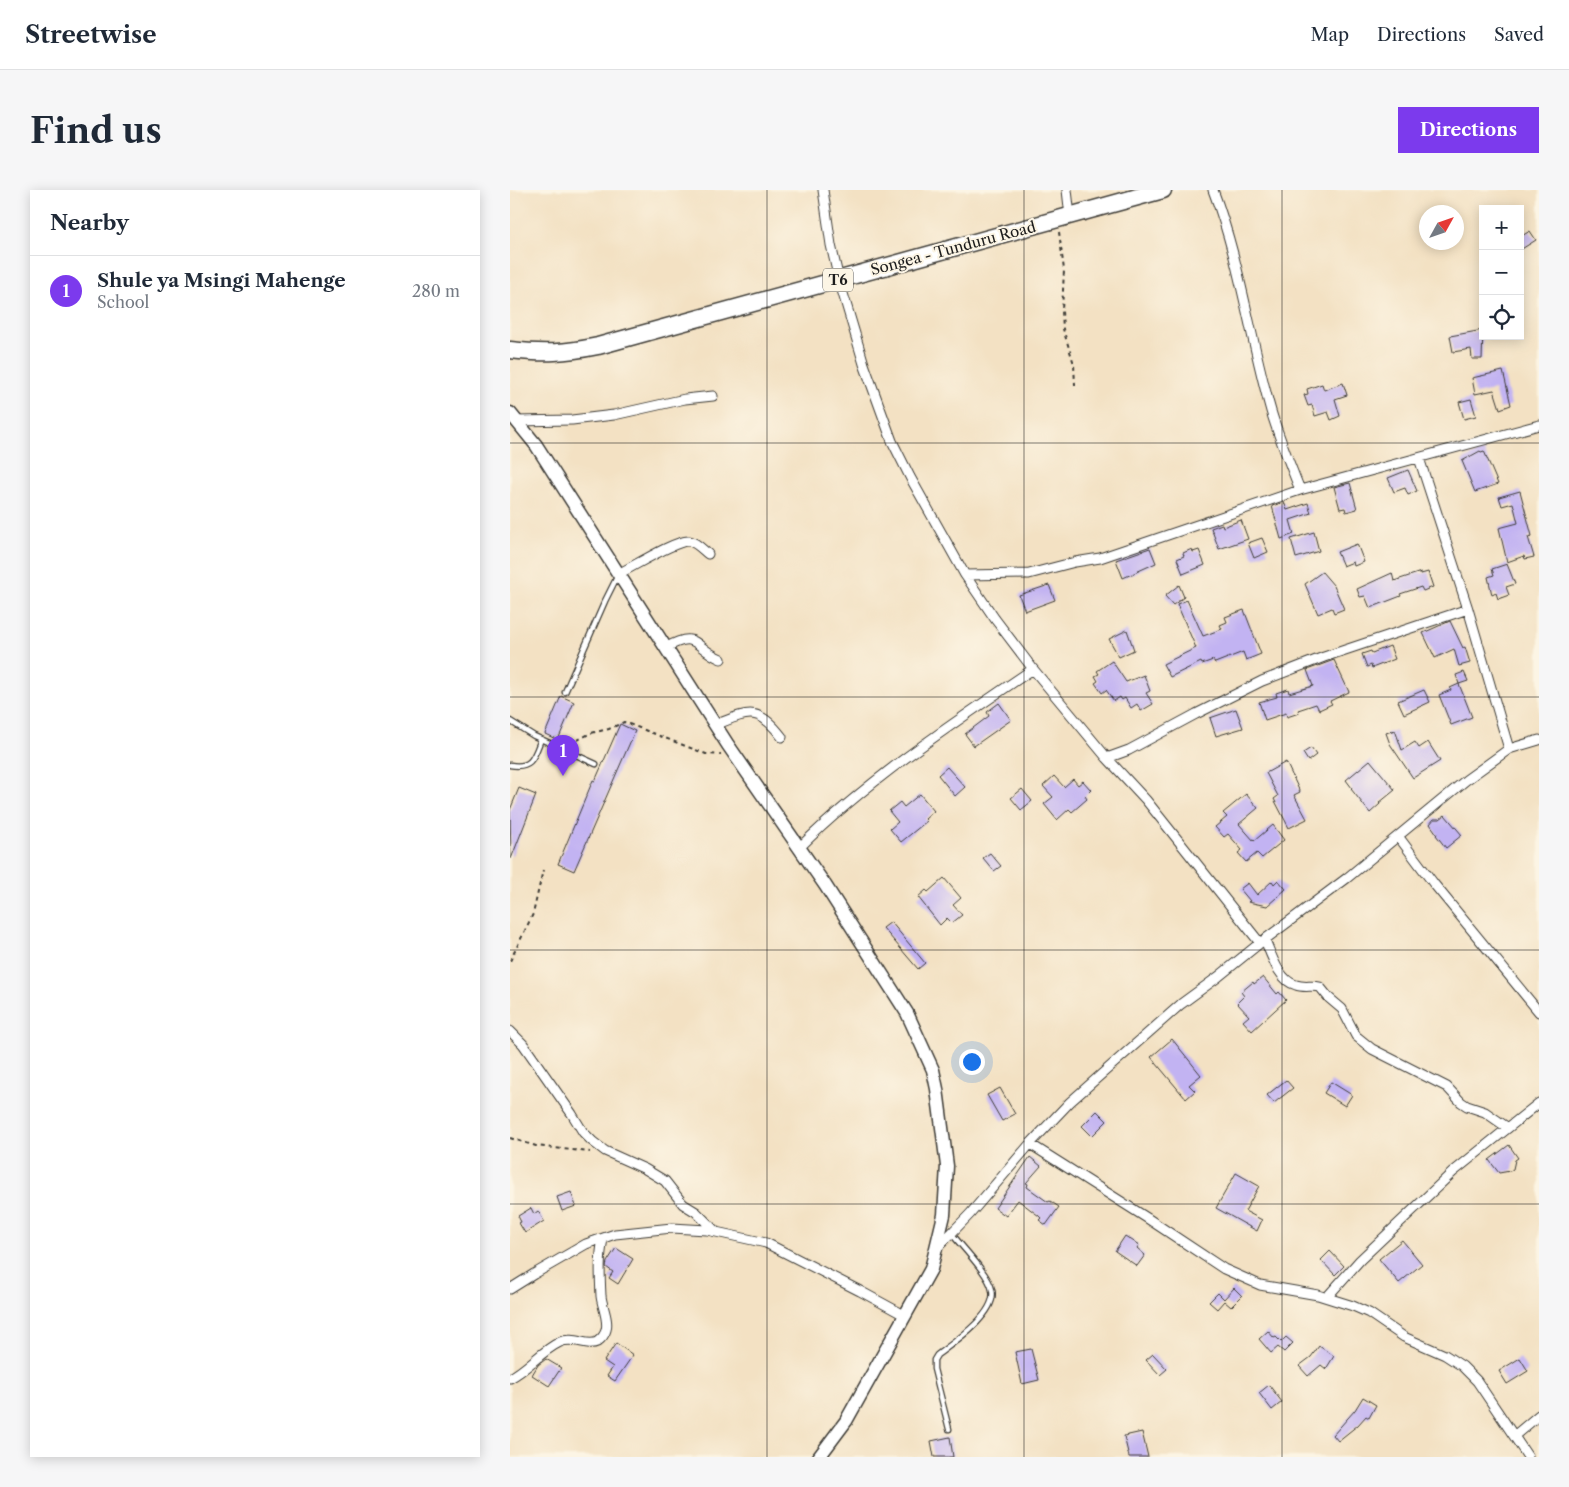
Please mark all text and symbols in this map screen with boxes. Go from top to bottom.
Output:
text: Streetwise [25,20,157,49]
text: Map [1310,24,1349,46]
text: Directions [1377,24,1466,46]
text: Saved [1494,24,1544,46]
button: Directions [1398,107,1539,153]
text: Find us [30,109,162,152]
north arrow [1419,205,1464,250]
map controls [1479,205,1524,340]
button: + [1479,205,1524,250]
text: Nearby [50,210,129,235]
street label: Songea - Tunduru Road [868,217,1038,279]
button: − [1479,250,1524,295]
road number: T6 [823,268,853,292]
text: Shule ya Msingi Mahenge [97,269,346,292]
text: 1 [62,281,70,301]
text: 280 m [412,281,460,301]
text: School [97,292,149,312]
button: locate [1479,295,1524,340]
pin: 1 [547,735,579,776]
your location [959,1049,985,1075]

